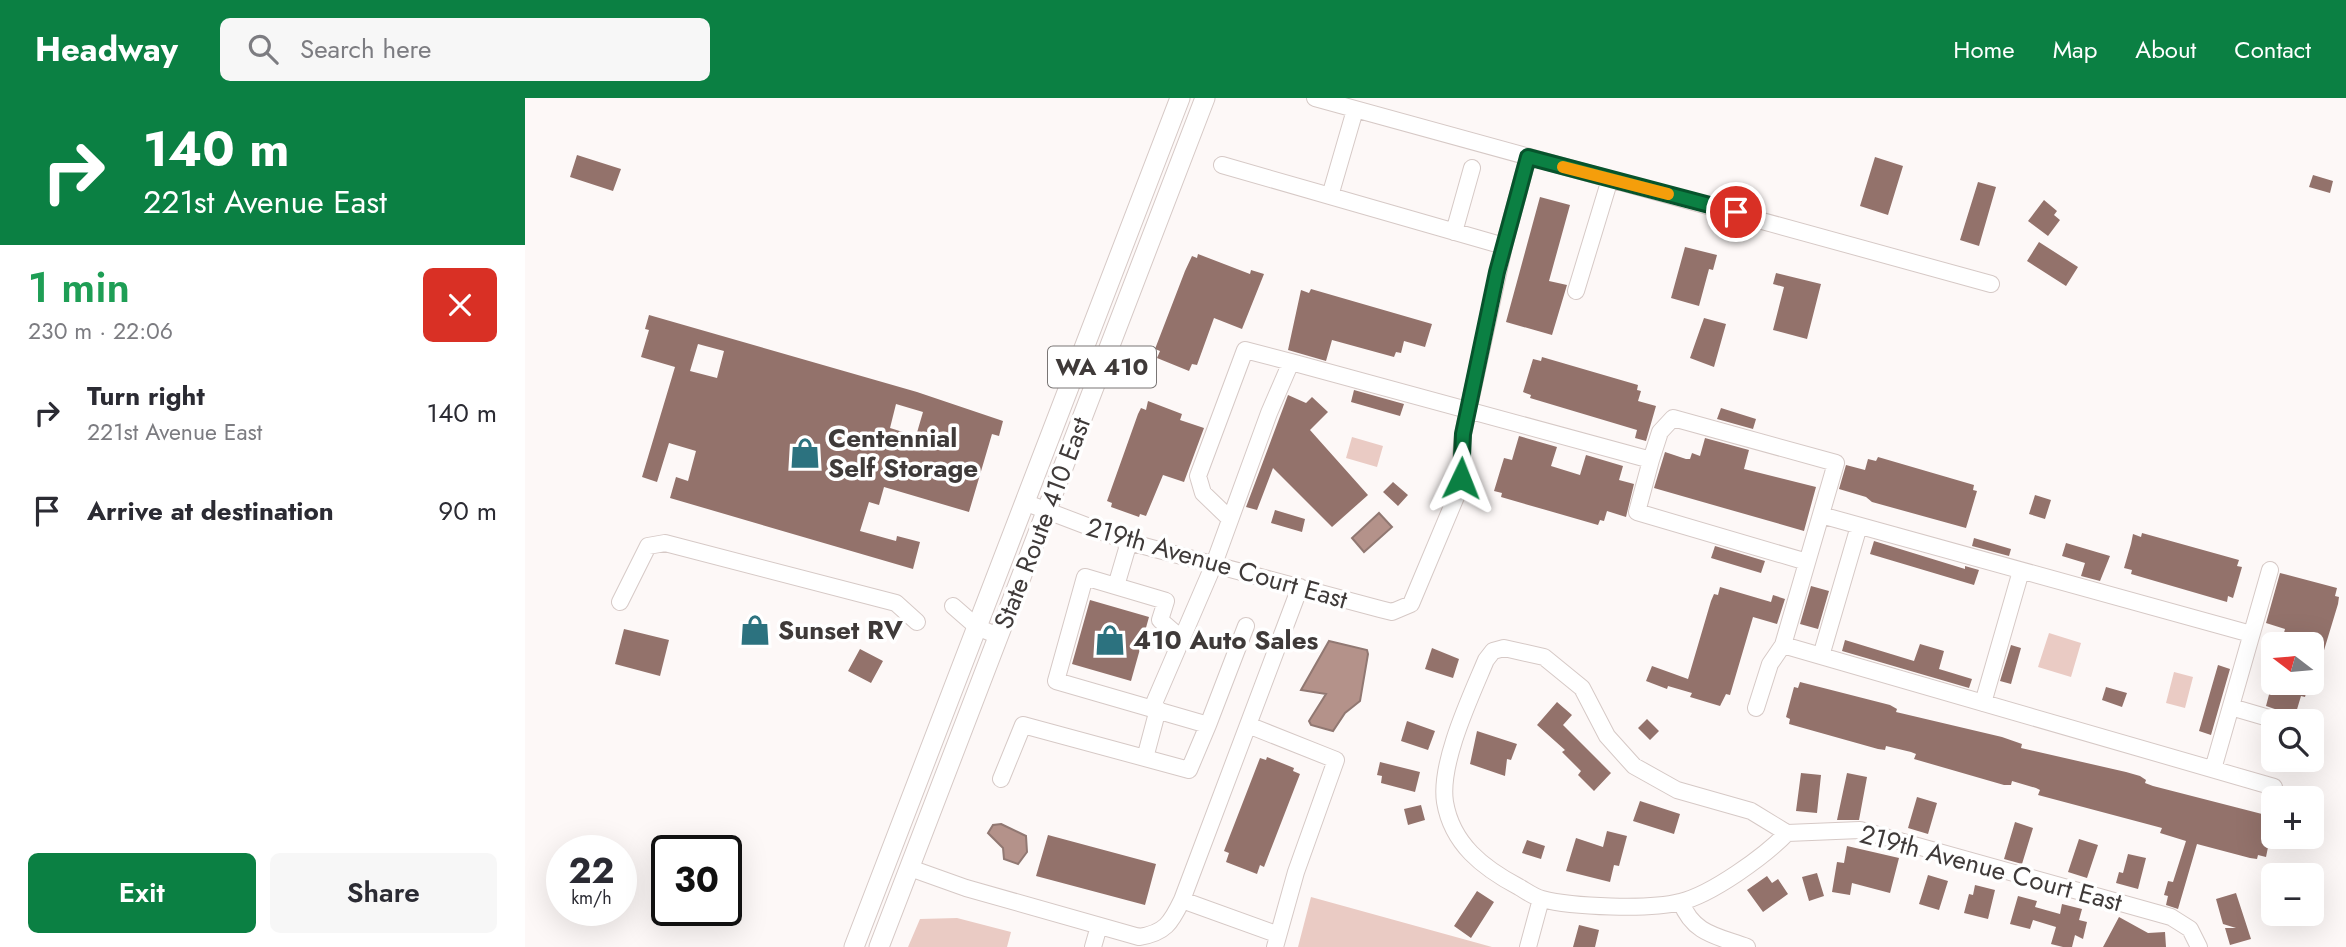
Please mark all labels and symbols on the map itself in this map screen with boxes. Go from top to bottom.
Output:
pin [1706,182,1766,242]
road number: WA 410 [1048,346,1156,388]
street label: State Route 410 East [984,411,1100,634]
place label: Centennial Self Storage [828,419,978,487]
shop icon: Centennial Self Storage [788,436,822,470]
position arrow [1424,441,1498,515]
street label: 219th Avenue Court East [1082,508,1353,619]
place label: Sunset RV [778,611,904,649]
shop icon: Sunset RV [738,613,772,647]
place label: 410 Auto Sales [1133,621,1319,659]
shop icon: 410 Auto Sales [1093,623,1127,657]
north arrow [2261,632,2324,695]
street label: 219th Avenue Court East [1856,815,2127,922]
speed limit sign: 30 [651,835,742,926]

